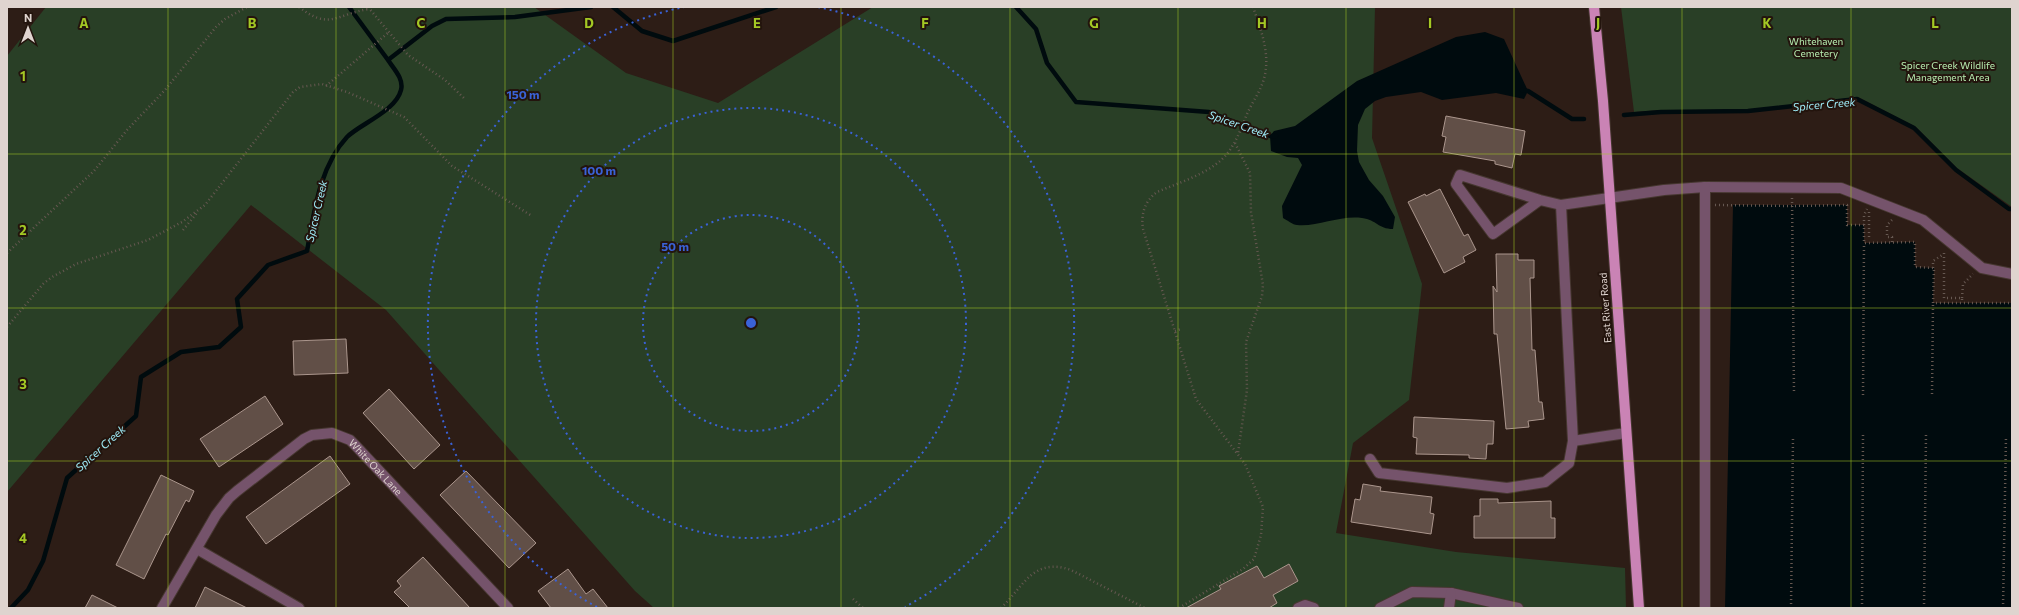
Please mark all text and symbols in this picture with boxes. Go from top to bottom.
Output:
north arrow [8,8,48,48]
text: N [24,11,32,24]
text: A [79,15,89,31]
text: B [248,15,257,31]
text: C [417,15,426,31]
text: D [584,15,594,31]
text: E [753,15,761,31]
text: F [921,15,929,31]
text: G [1089,15,1099,31]
text: H [1257,15,1267,31]
text: I [1428,15,1432,31]
text: J [1596,15,1600,31]
text: K [1762,15,1772,31]
text: L [1931,15,1939,31]
park label: Whitehaven Cemetery [1789,35,1843,59]
park label: Spicer Creek Wildlife Management Area [1901,59,1995,83]
text: 1 [20,68,26,84]
text: 150 m [506,87,540,101]
water label: Spicer Creek [1792,95,1857,113]
water label: Spicer Creek [1207,108,1272,141]
text: 100 m [582,163,616,177]
water label: Spicer Creek [303,178,330,243]
text: 2 [19,222,27,238]
text: 50 m [661,239,689,253]
street label: East River Road [1597,272,1613,344]
centre of rings [744,316,758,330]
text: 3 [19,376,27,392]
water label: Spicer Creek [72,421,128,474]
street label: White Oak Lane [346,436,405,498]
text: 4 [19,530,27,546]

